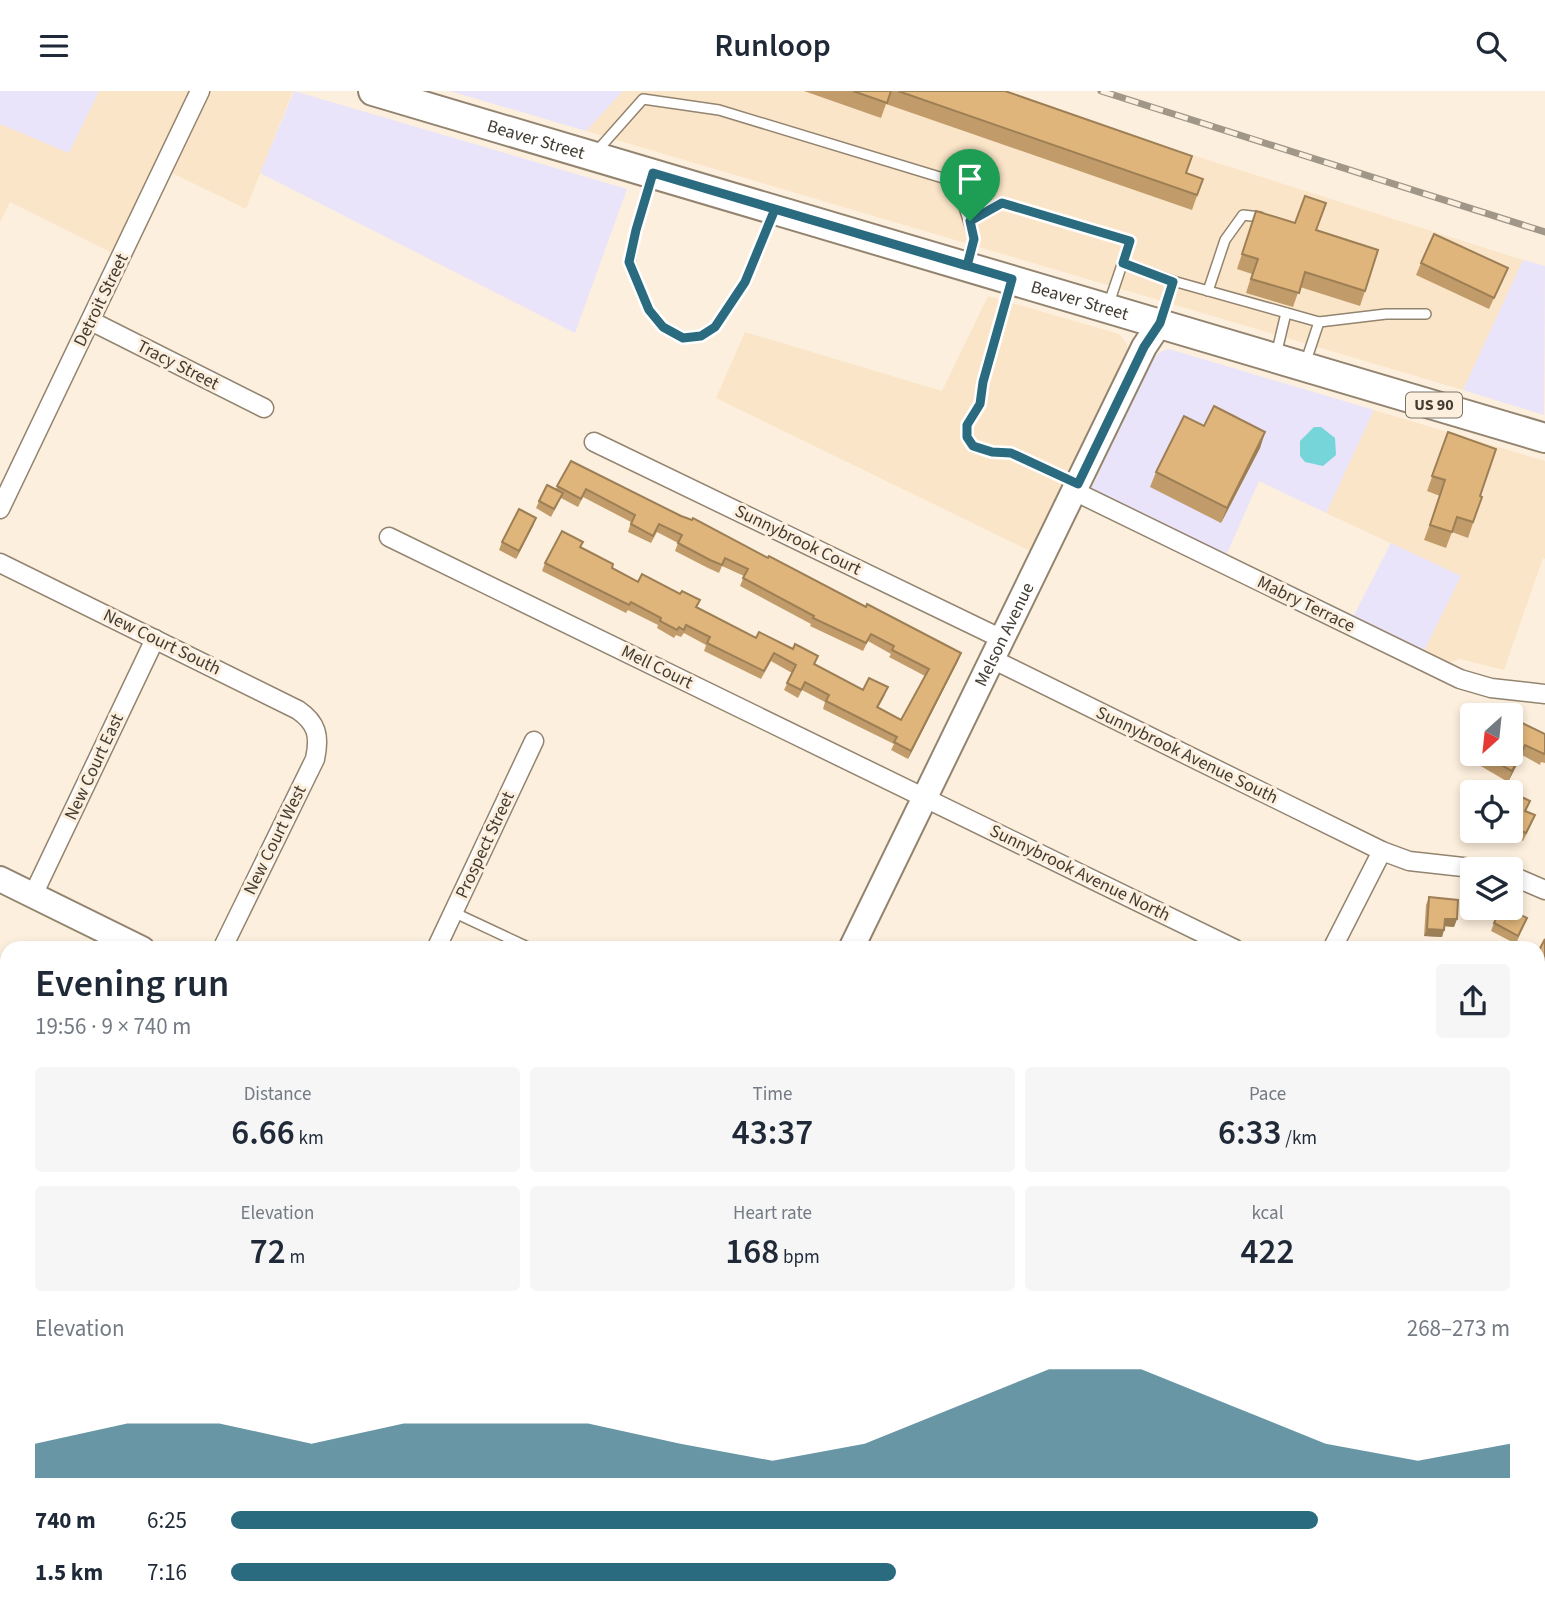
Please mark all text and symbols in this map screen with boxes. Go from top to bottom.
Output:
text: Runloop [714,23,831,69]
icon: menu [35,27,73,65]
icon: search [1472,27,1510,65]
street label: Beaver Street [484,113,588,166]
pin [940,149,1000,221]
icon: arrive [951,160,989,198]
street label: Detroit Street [68,249,134,351]
street label: Beaver Street [1028,274,1131,327]
street label: Tracy Street [133,334,223,396]
road number: US 90 [1406,393,1462,417]
street label: Sunnybrook Court [731,499,865,581]
street label: Mabry Terrace [1253,570,1359,639]
street label: Melson Avenue [968,578,1040,691]
street label: New Court South [99,603,225,681]
street label: Mell Court [617,639,697,695]
street label: Sunnybrook Avenue South [1092,700,1282,810]
north arrow [1460,703,1522,767]
map controls [1460,703,1523,920]
street label: New Court East [58,710,130,824]
button: locate [1460,780,1523,843]
street label: New Court West [238,781,312,899]
street label: Prospect Street [449,787,521,903]
street label: Sunnybrook Avenue North [985,818,1175,928]
button: layers [1460,857,1523,920]
text: Evening run [35,957,229,1011]
button: share [1436,964,1510,1038]
text: 19:56 · 9 × 740 m [35,1010,191,1043]
text: Distance [244,1081,311,1108]
text: Time [752,1081,793,1108]
text: Pace [1249,1081,1286,1108]
text: 6.66 [231,1108,295,1158]
text: 43:37 [732,1108,813,1158]
text: 6:33 [1218,1108,1281,1158]
text: km [295,1125,324,1152]
text: /km [1281,1125,1317,1152]
text: Elevation [241,1200,314,1227]
text: Heart rate [733,1200,812,1227]
text: kcal [1252,1200,1283,1227]
text: 72 [250,1227,286,1277]
text: 168 [725,1227,779,1277]
text: 422 [1241,1227,1294,1277]
text: m [286,1244,305,1271]
text: bpm [779,1244,820,1271]
text: Elevation [35,1312,125,1345]
text: 268–273 m [1407,1312,1510,1345]
text: 740 m [35,1504,96,1537]
text: 6:25 [147,1504,187,1537]
text: 1.5 km [35,1556,103,1589]
text: 7:16 [147,1556,187,1589]

